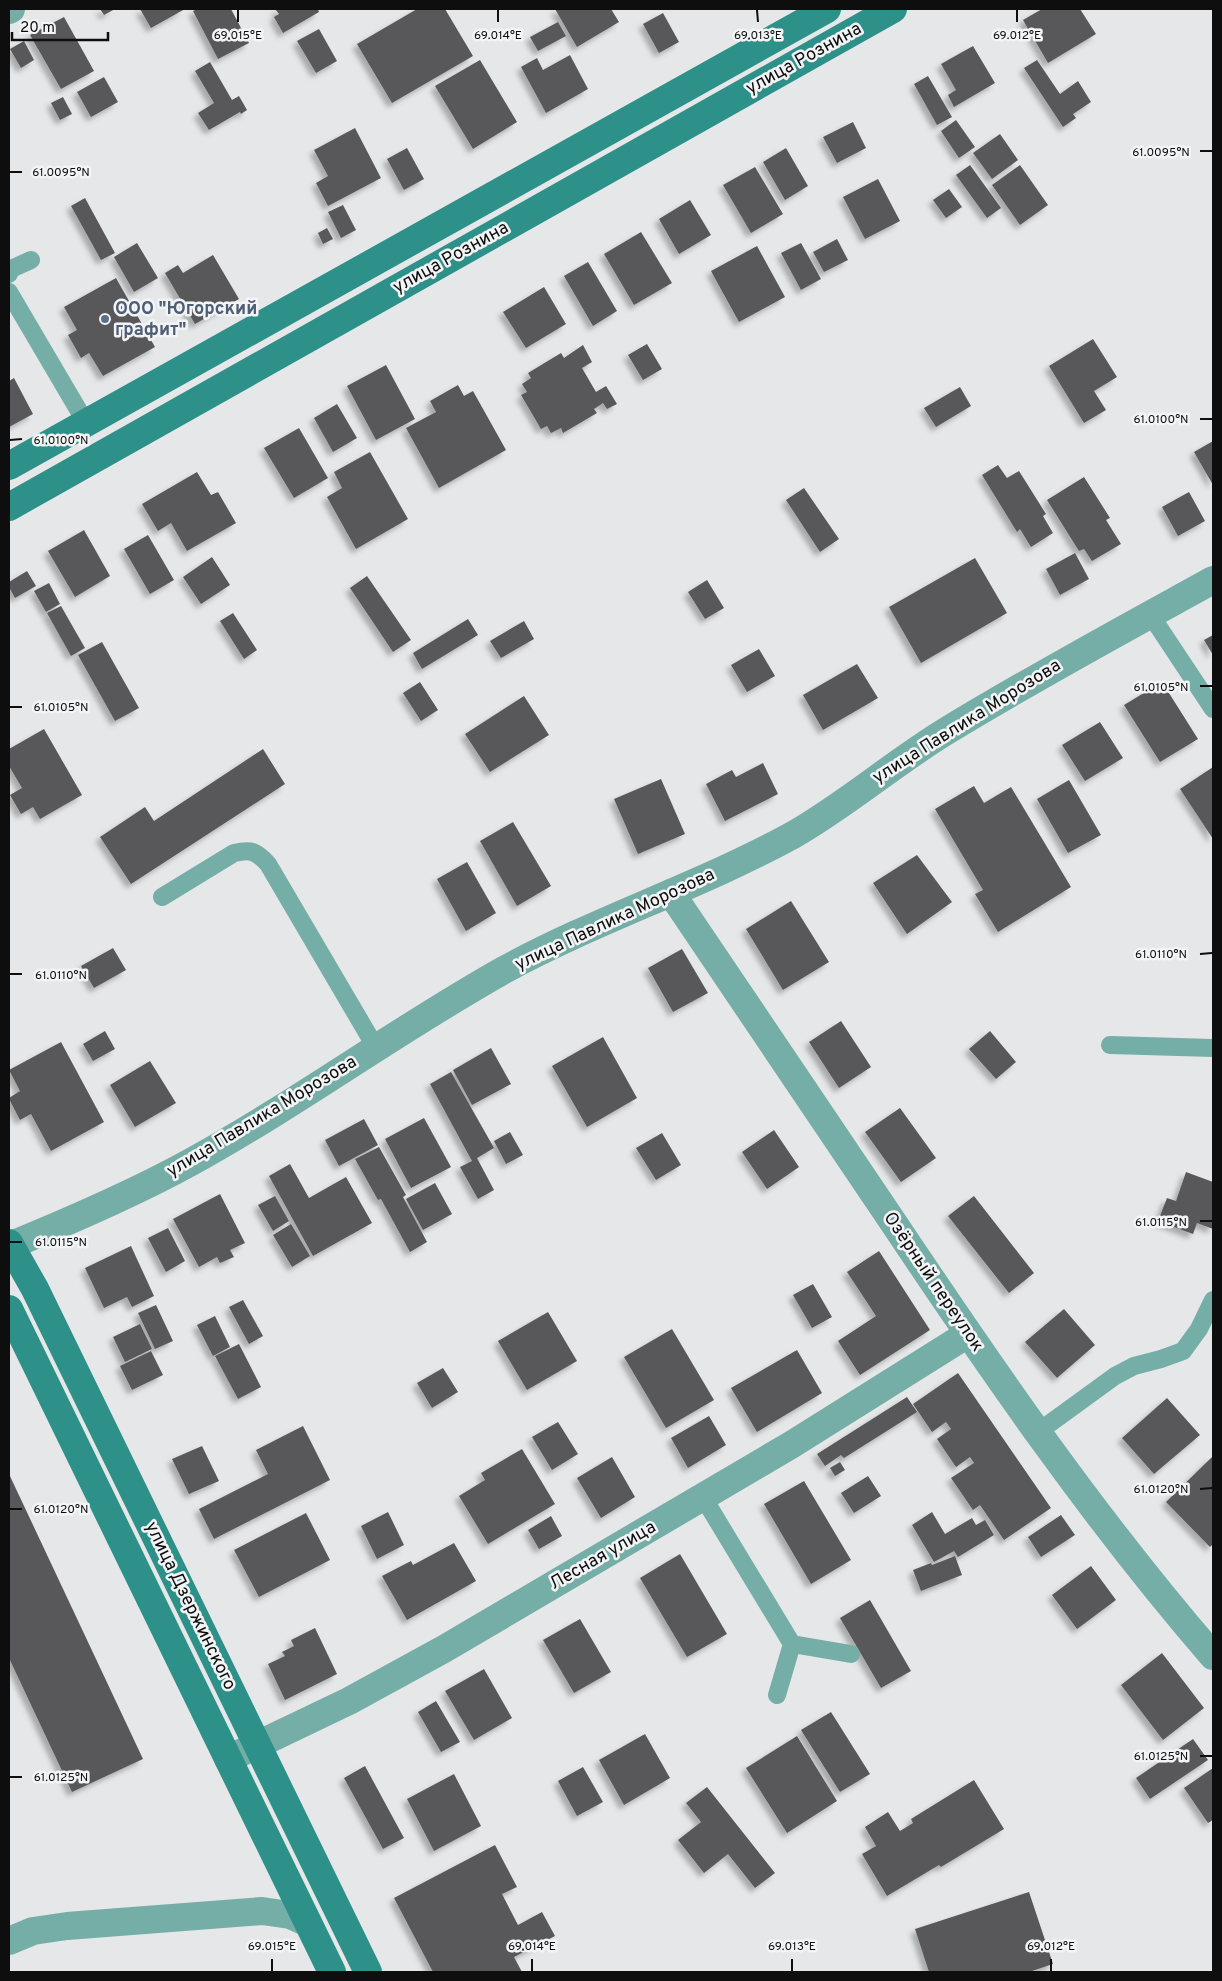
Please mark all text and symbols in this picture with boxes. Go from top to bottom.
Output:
scale bar [12,10,109,42]
street label: улица Рознина [742,18,866,100]
text: 20 m [20,19,55,38]
text: 69.015°E [214,28,262,44]
text: 69.014°E [474,28,522,44]
text: 69.013°E [734,28,782,44]
text: 69.012°E [993,28,1041,44]
text: 61.0095°N [1132,145,1190,161]
text: 61.0095°N [32,165,90,181]
street label: улица Рознина [389,217,513,299]
place label: ООО "Югорский графит" [115,298,257,342]
marker: ООО "Югорский графит" [99,313,111,325]
text: 61.0100°N [1133,412,1189,428]
text: 61.0100°N [33,433,89,449]
street label: улица Павлика Морозова [869,655,1065,789]
text: 61.0105°N [1133,680,1189,696]
text: 61.0105°N [33,700,89,716]
street label: улица Павлика Морозова [511,864,719,976]
text: 61.0110°N [1135,947,1187,963]
text: 61.0110°N [35,968,87,984]
street label: улица Павлика Морозова [163,1051,361,1183]
street label: Озёрный переулок [878,1208,988,1356]
text: 61.0115°N [1135,1215,1187,1231]
text: 61.0115°N [35,1235,87,1251]
text: 61.0120°N [1134,1482,1188,1498]
text: 61.0120°N [34,1502,88,1518]
street label: Лесная улица [546,1516,660,1596]
street label: улица Дзержинского [139,1518,241,1694]
text: 61.0125°N [1134,1749,1188,1765]
text: 61.0125°N [34,1770,88,1786]
text: 69.015°E [248,1939,296,1955]
text: 69.014°E [508,1939,556,1955]
text: 69.013°E [768,1939,816,1955]
text: 69.012°E [1027,1939,1075,1955]

